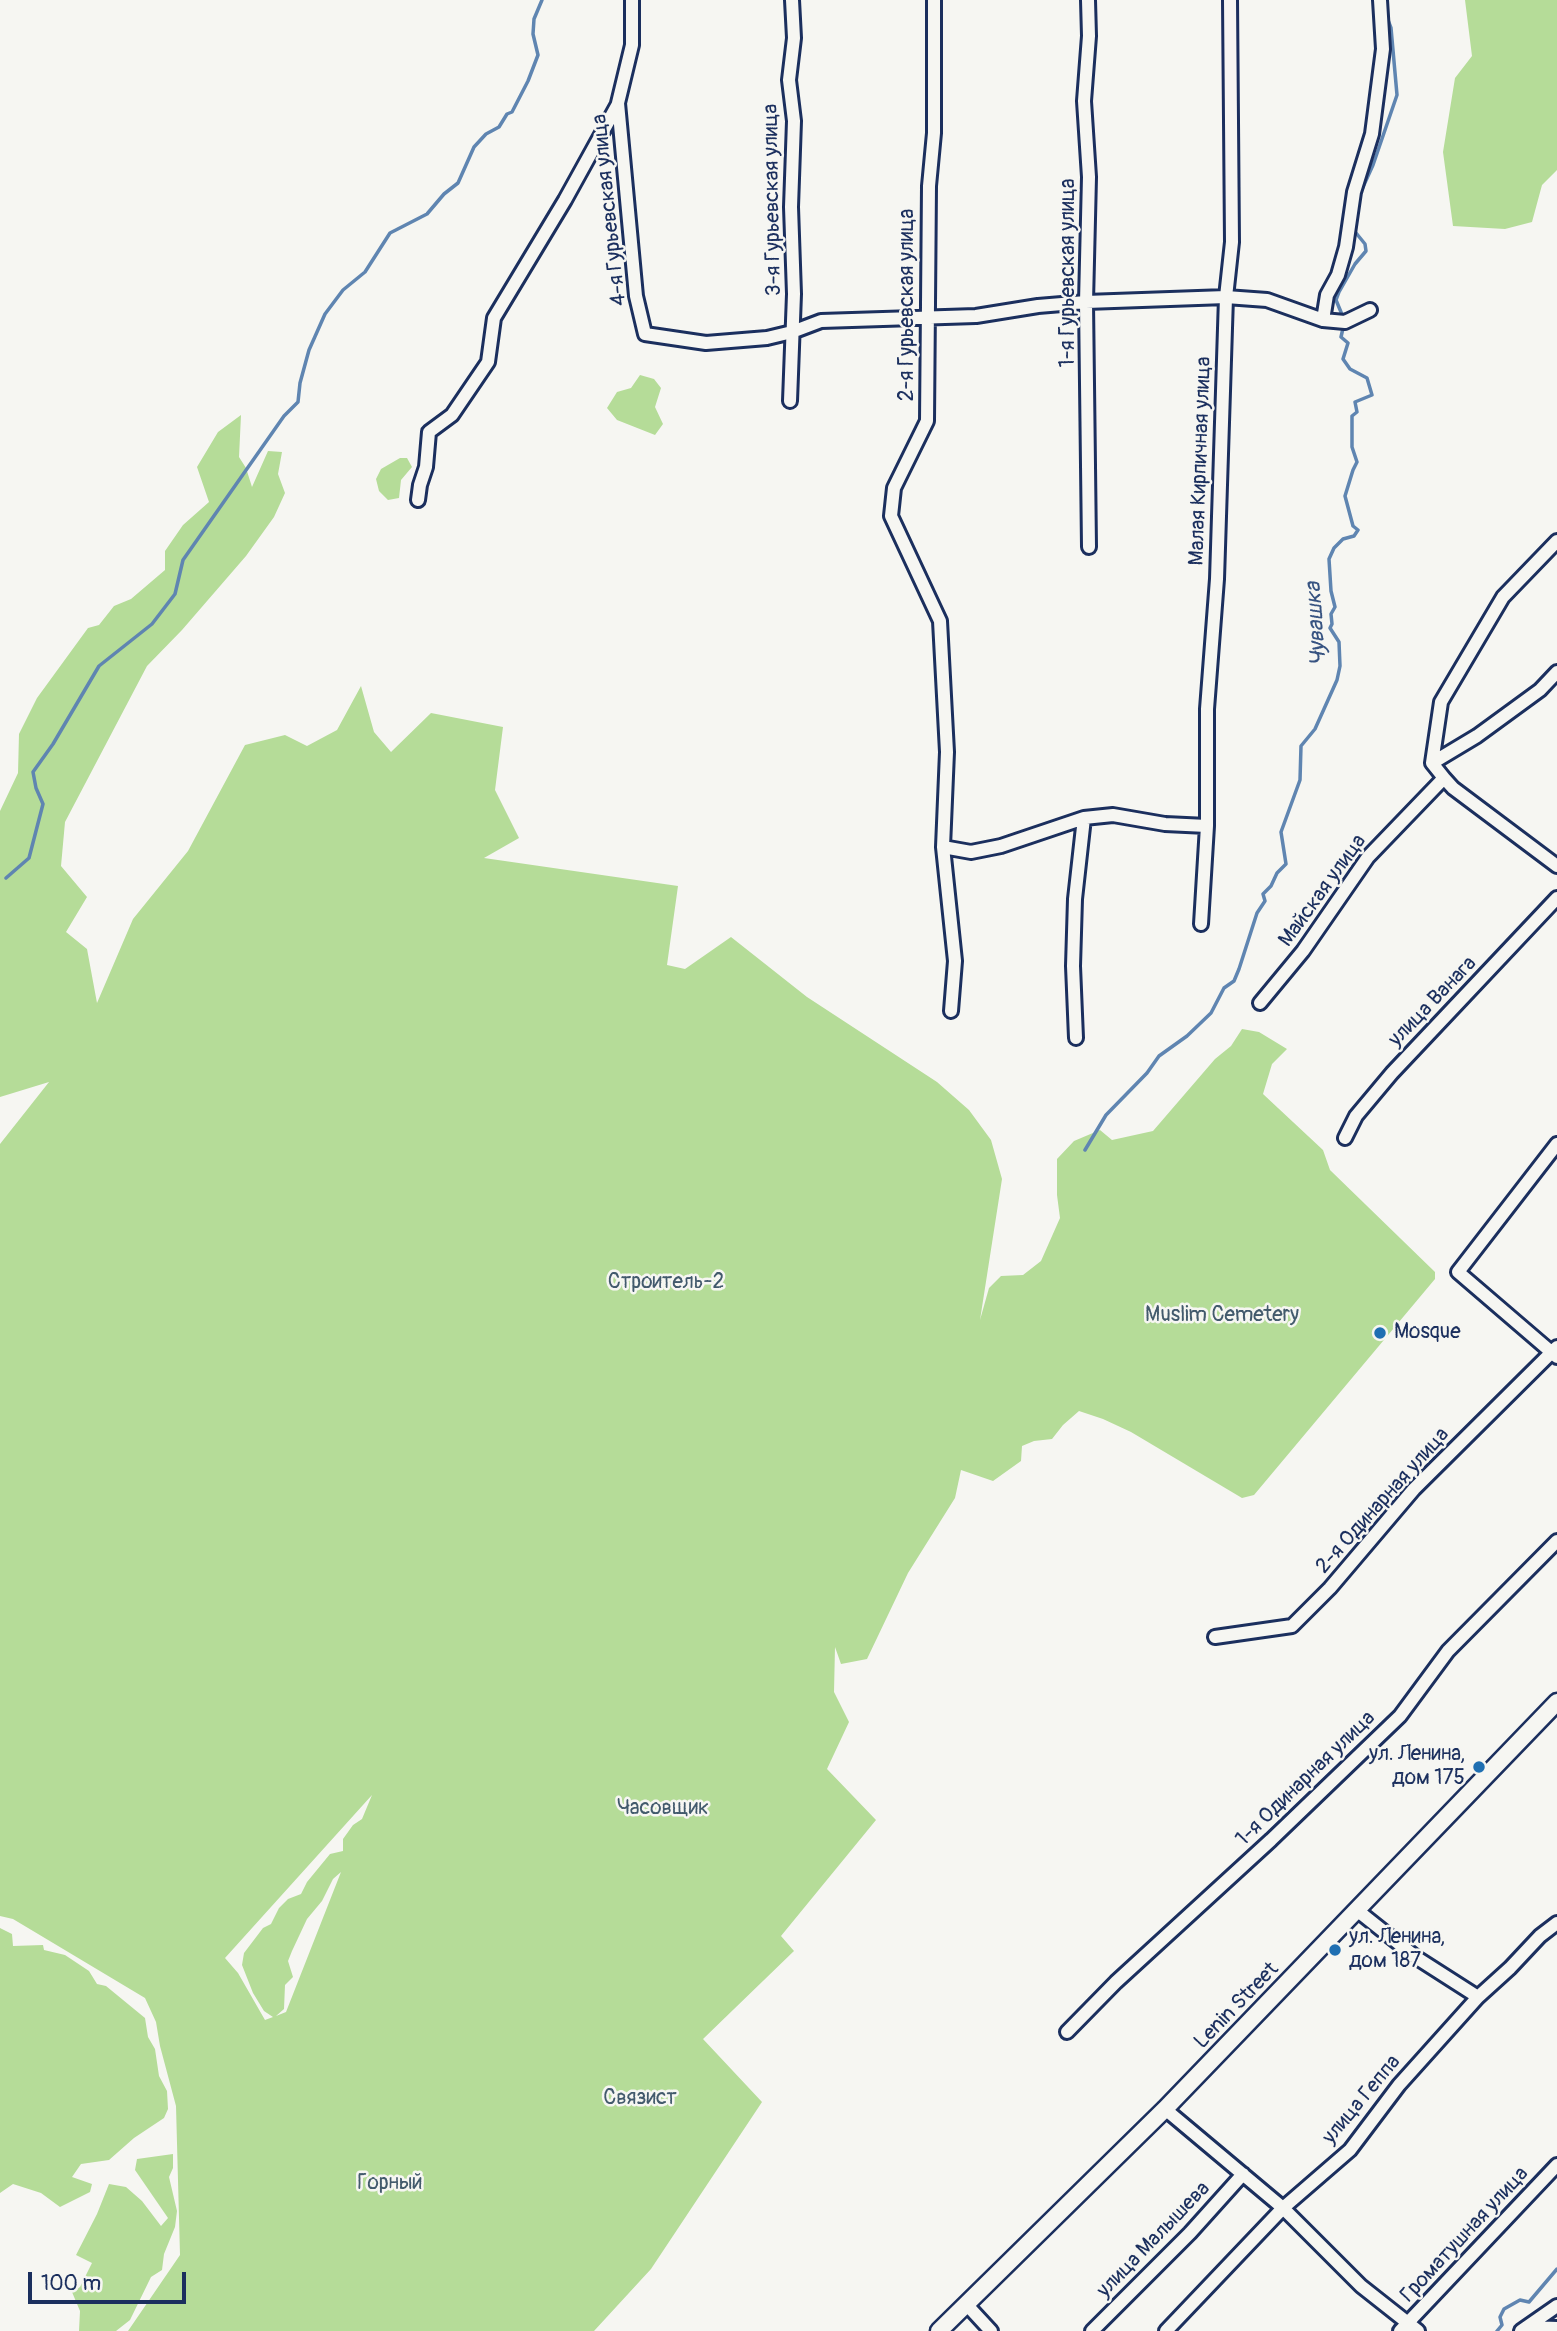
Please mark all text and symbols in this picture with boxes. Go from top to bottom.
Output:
street label: 3-я Гурьевская улица [759,104,787,296]
street label: 4-я Гурьевская улица [587,113,633,307]
street label: 1-я Гурьевская улица [1056,179,1082,367]
street label: 2-я Гурьевская улица [895,209,921,401]
street label: Малая Кирпичная улица [1185,356,1217,566]
water label: Чувашка [1300,581,1334,667]
street label: Майская улица [1274,830,1372,952]
street label: улица Ванага [1384,952,1482,1052]
park label: Строитель-2 [608,1270,724,1296]
park label: Muslim Cemetery [1145,1303,1299,1329]
place label: Mosque [1394,1320,1461,1346]
marker: Mosque [1372,1325,1388,1341]
street label: 2-я Одинарная улица [1311,1423,1455,1579]
street label: 1-я Одинарная улица [1231,1706,1381,1852]
place label: ул. Ленина, дом 175 [1369,1742,1465,1792]
marker: ул. Ленина, дом 175 [1471,1759,1487,1775]
park label: Часовщик [617,1796,709,1822]
place label: ул. Ленина, дом 187 [1349,1925,1445,1975]
marker: ул. Ленина, дом 187 [1327,1942,1343,1958]
street label: Lenin Street [1190,1957,1284,2055]
street label: улица Геппа [1318,2050,1406,2150]
park label: Связист [603,2086,677,2112]
street label: Громатушная улица [1396,2162,1534,2308]
park label: Горный [357,2171,423,2197]
street label: улица Малышева [1092,2177,1216,2303]
scale bar [32,2258,189,2302]
text: 100 m [41,2270,101,2297]

